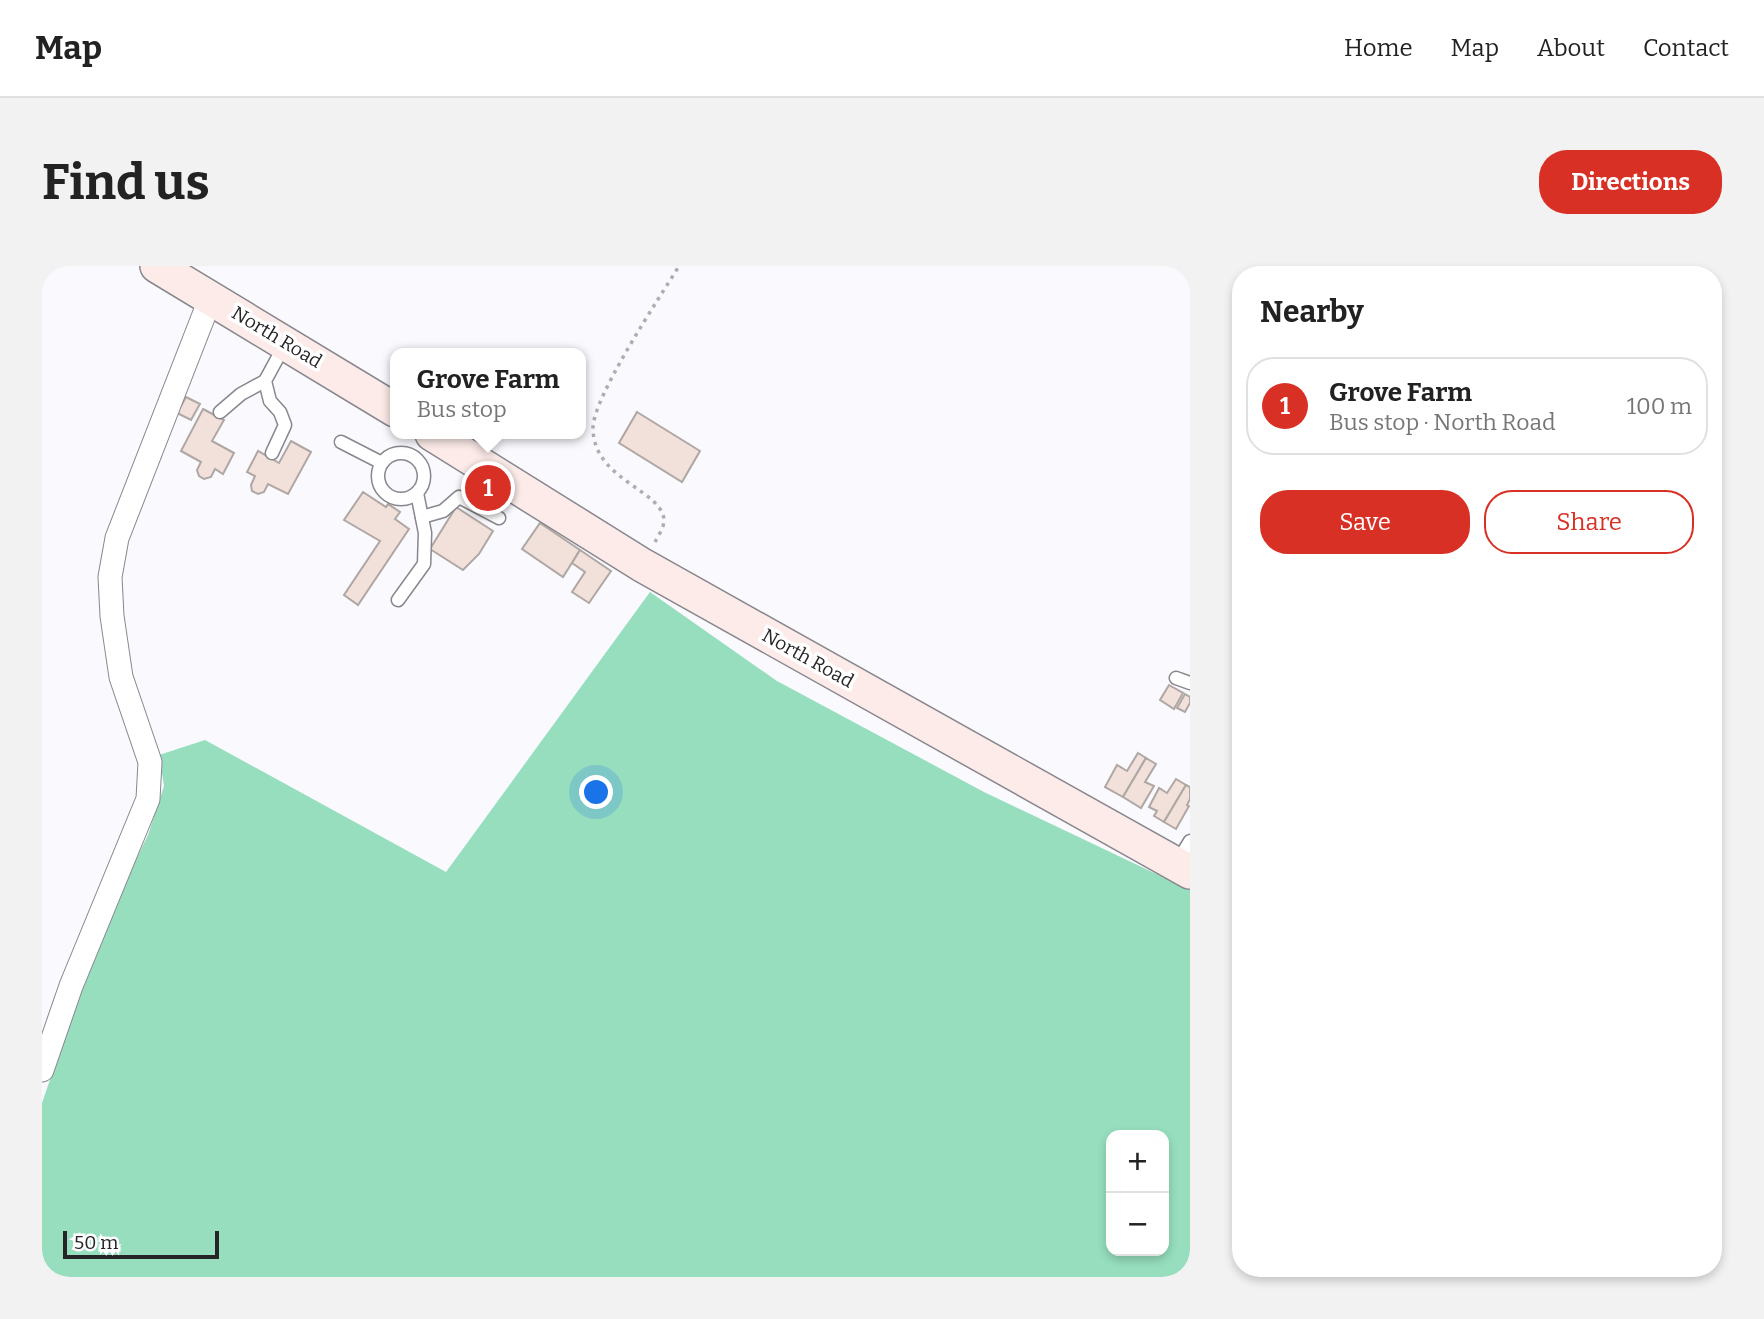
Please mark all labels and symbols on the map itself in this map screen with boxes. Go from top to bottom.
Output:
street label: North Road [228,301,326,373]
pin: 1 [465,462,511,514]
street label: North Road [758,623,858,693]
your location [579,775,613,809]
scale bar [63,1228,219,1260]

